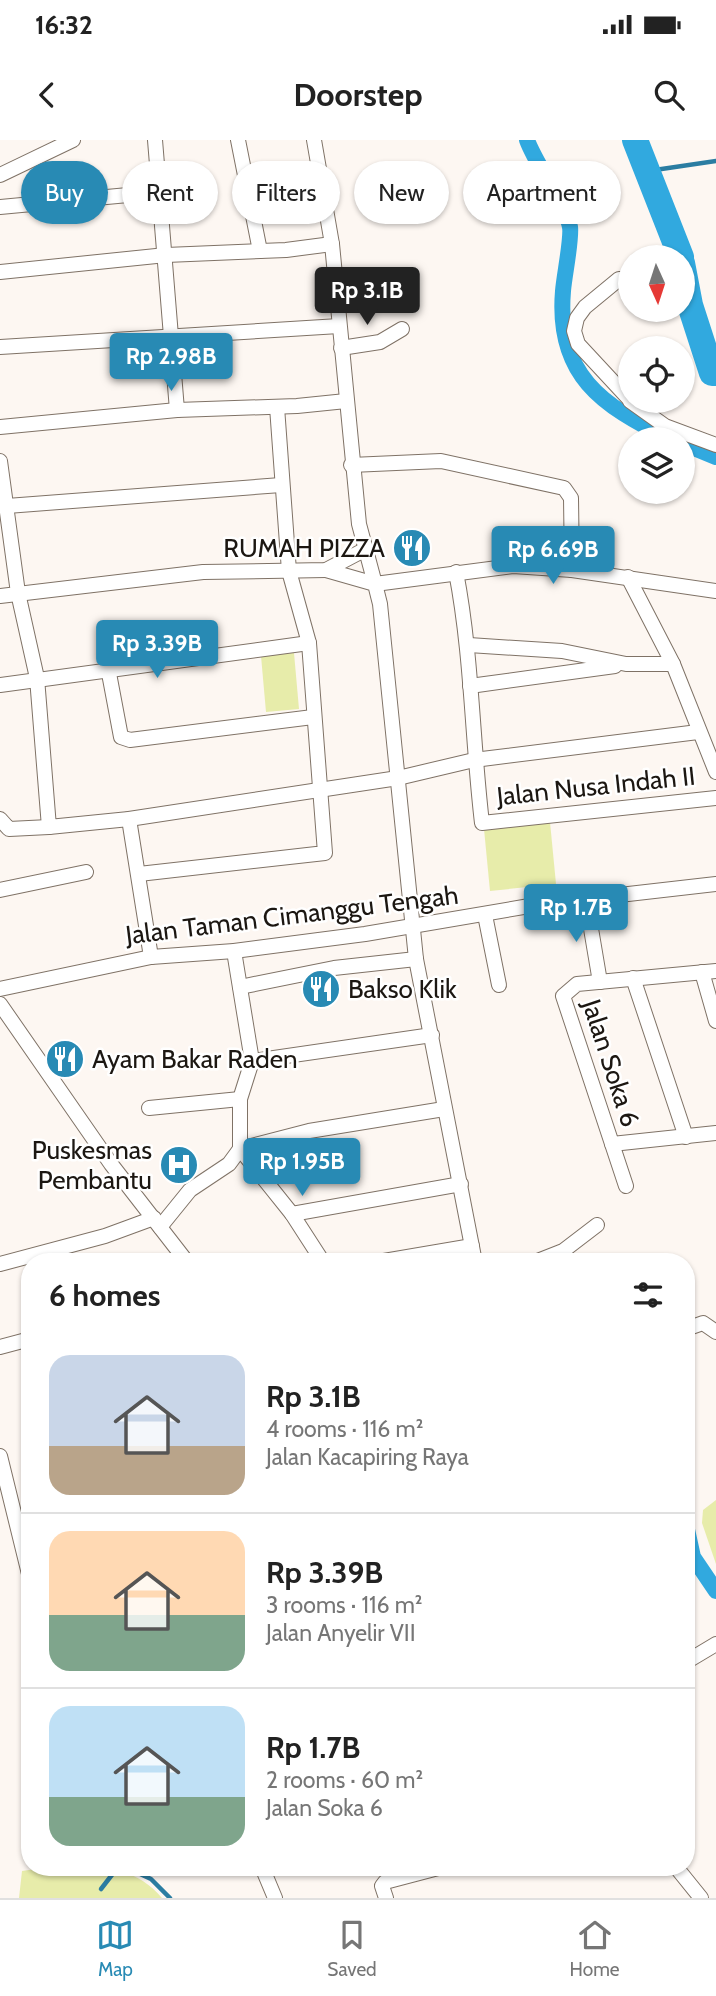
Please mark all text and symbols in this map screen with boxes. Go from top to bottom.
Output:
text: 16:32 [35,9,93,41]
text: Doorstep [293,75,423,114]
icon: back [28,76,66,114]
icon: search [650,76,688,114]
chip: Buy [21,161,108,224]
chip: Rent [122,161,218,224]
chip: Filters [232,161,340,224]
chip: New [354,161,449,224]
chip: Apartment [463,161,621,224]
north arrow [618,245,695,322]
map controls [618,245,695,504]
pin: Rp 3.1B [302,268,432,327]
text: Rp 3.1B [331,276,403,304]
pin: Rp 2.98B [99,334,243,393]
button: locate [618,336,695,413]
text: Rp 2.98B [126,342,216,370]
button: layers [618,427,695,504]
pin: Rp 6.69B [481,526,625,586]
restaurant icon: RUMAH PIZZA [391,527,433,569]
place label: RUMAH PIZZA [223,532,385,564]
text: Rp 6.69B [508,535,598,563]
pin: Rp 3.39B [85,620,229,680]
text: Rp 3.39B [112,629,202,657]
street label: Jalan Nusa Indah II [494,760,697,812]
street label: Jalan Taman Cimanggu Tengah [123,879,460,951]
pin: Rp 1.7B [511,884,641,944]
text: Rp 1.7B [540,893,612,921]
restaurant icon: Bakso Klik [300,968,342,1010]
place label: Bakso Klik [348,973,457,1005]
street label: Jalan Soka 6 [575,994,647,1131]
restaurant icon: Ayam Bakar Raden [44,1038,86,1080]
place label: Ayam Bakar Raden [92,1043,297,1075]
place label: Puskesmas Pembantu [32,1134,152,1196]
pin: Rp 1.95B [230,1138,374,1198]
hospital icon: Puskesmas Pembantu [158,1144,200,1186]
text: Rp 1.95B [259,1147,345,1175]
icon: filters [629,1276,667,1314]
text: 6 homes [49,1277,160,1314]
text: Rp 3.1B [266,1378,361,1415]
icon: home [105,1383,189,1467]
text: 4 rooms · 116 m² [266,1415,423,1443]
text: Jalan Kacapiring Raya [266,1443,469,1471]
text: Rp 3.39B [266,1554,383,1591]
icon: home [105,1559,189,1643]
text: 3 rooms · 116 m² [266,1591,422,1619]
text: Jalan Anyelir VII [266,1619,416,1647]
text: Rp 1.7B [266,1729,360,1766]
icon: home [105,1734,189,1818]
text: 2 rooms · 60 m² [266,1766,423,1794]
text: Jalan Soka 6 [266,1794,383,1822]
tab: Map [96,1916,134,1981]
tab: Saved [327,1916,377,1981]
tab: Home [570,1916,620,1981]

